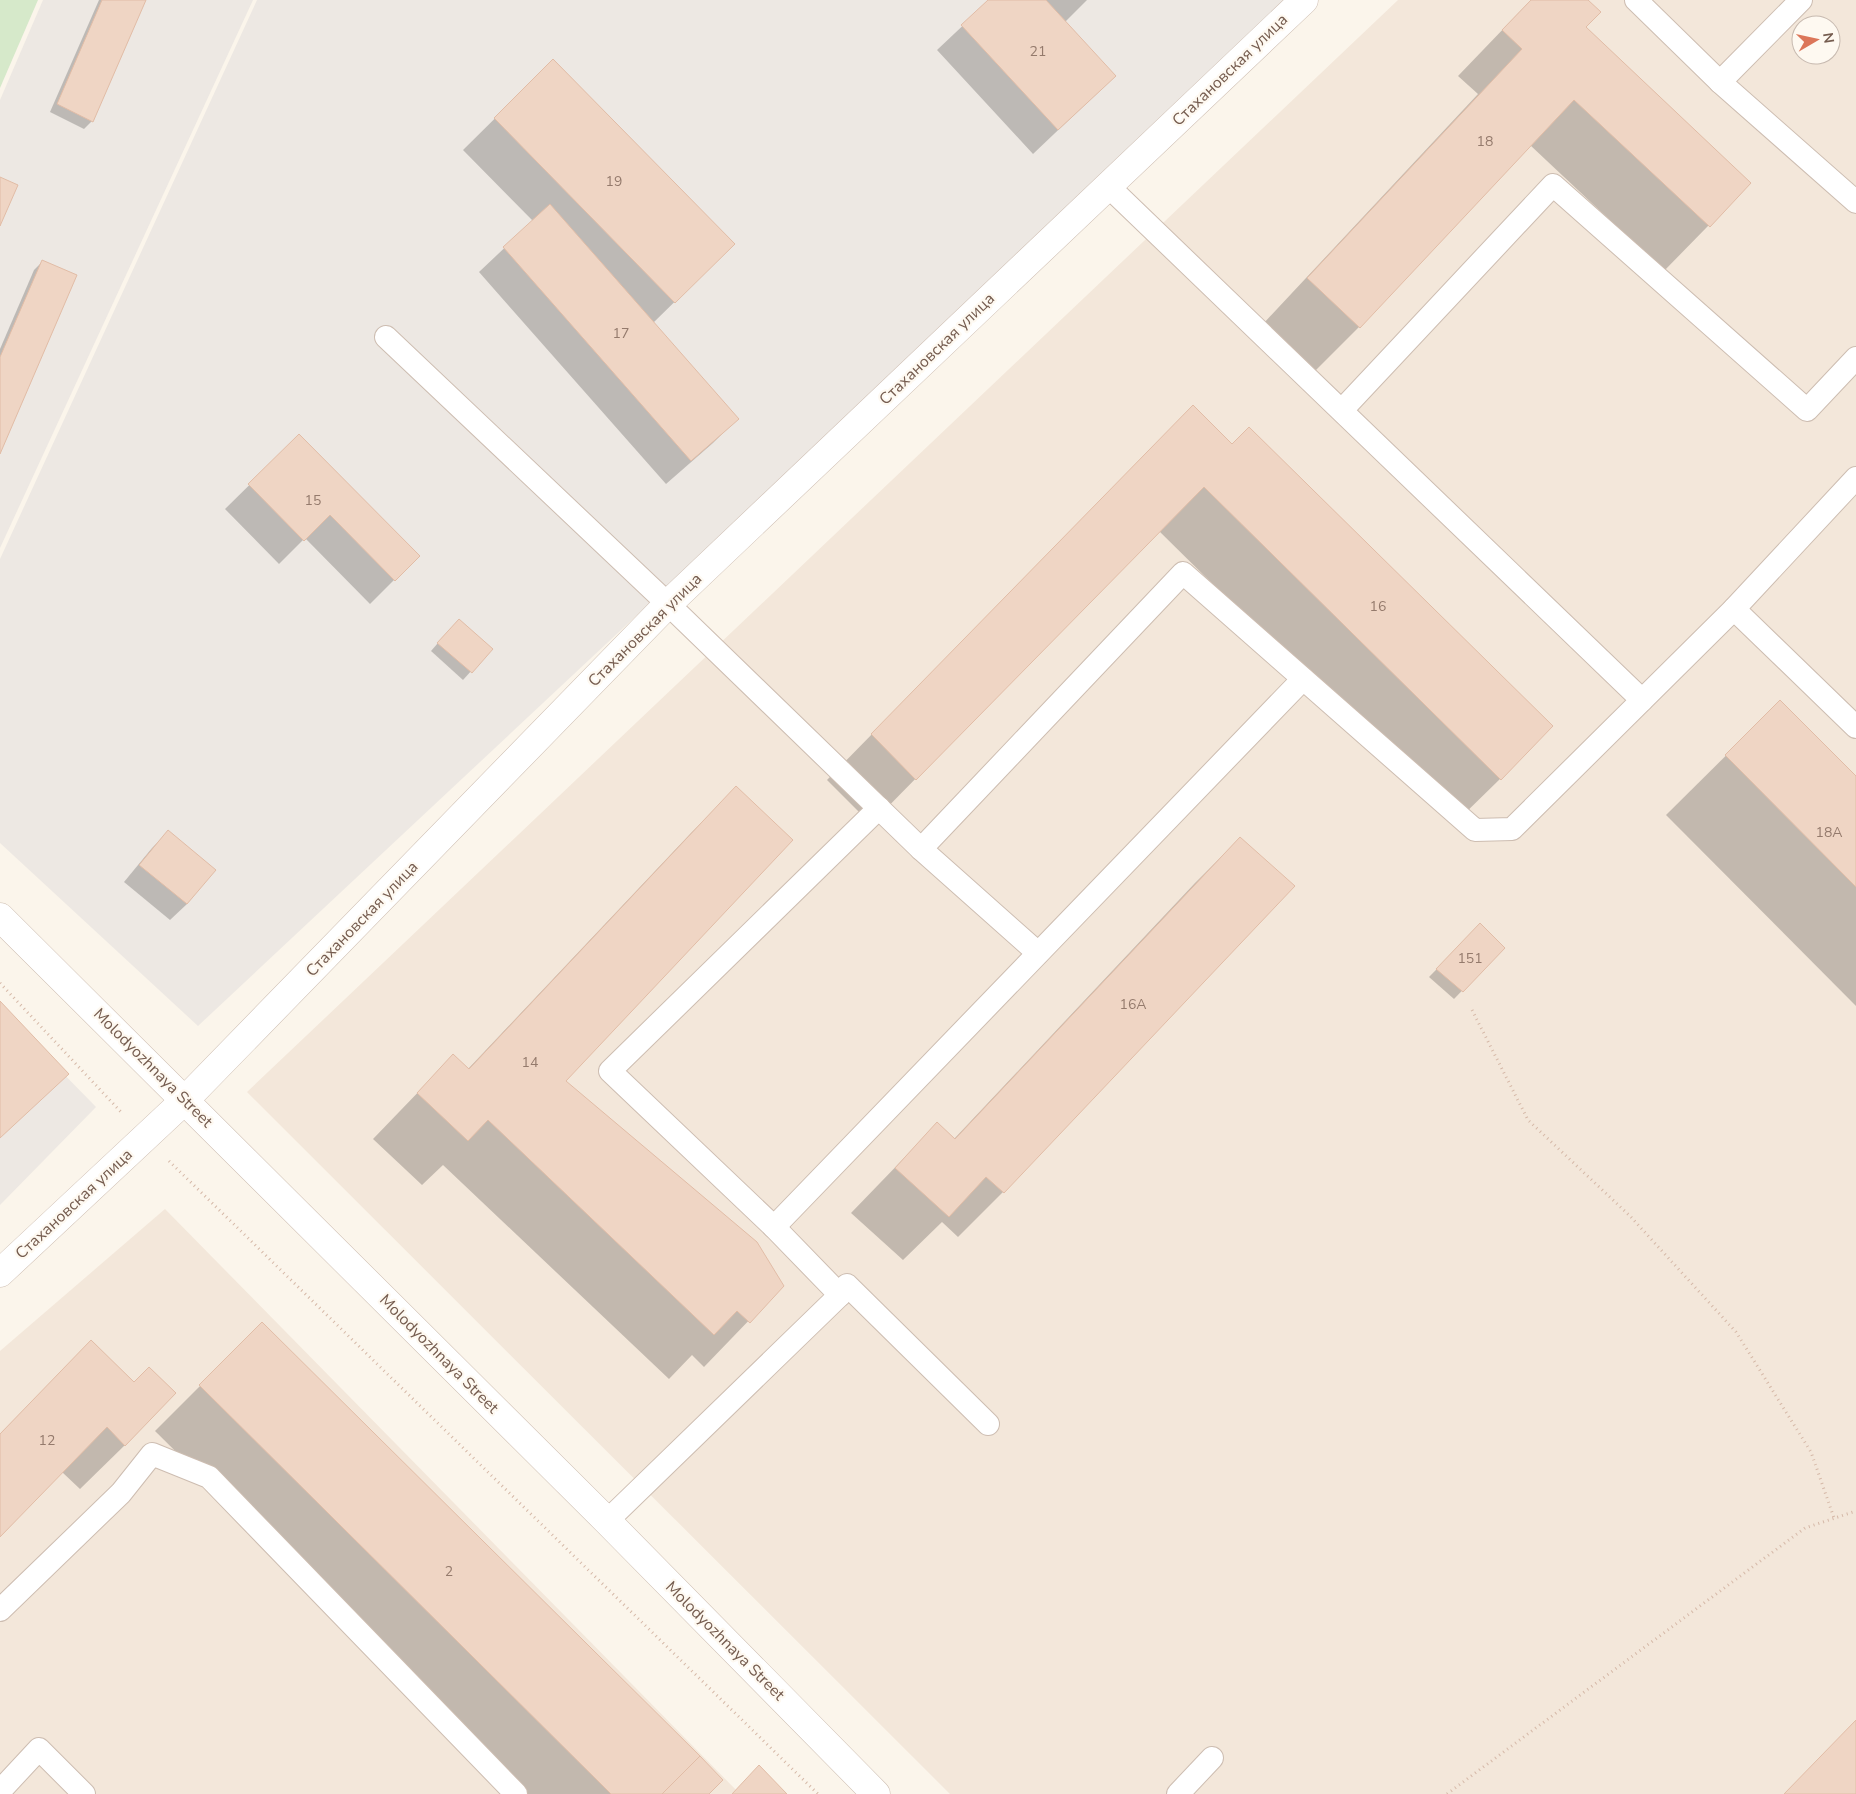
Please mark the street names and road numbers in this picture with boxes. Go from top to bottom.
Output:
street label: Стахановская улица [1167,9,1293,131]
street label: Стахановская улица [874,288,1000,410]
street label: Стахановская улица [583,568,707,692]
street label: Стахановская улица [301,856,423,982]
street label: Molodyozhnaya Street [88,1003,218,1133]
street label: Стахановская улица [11,1144,137,1264]
street label: Molodyozhnaya Street [374,1289,504,1419]
street label: Molodyozhnaya Street [660,1576,790,1706]

